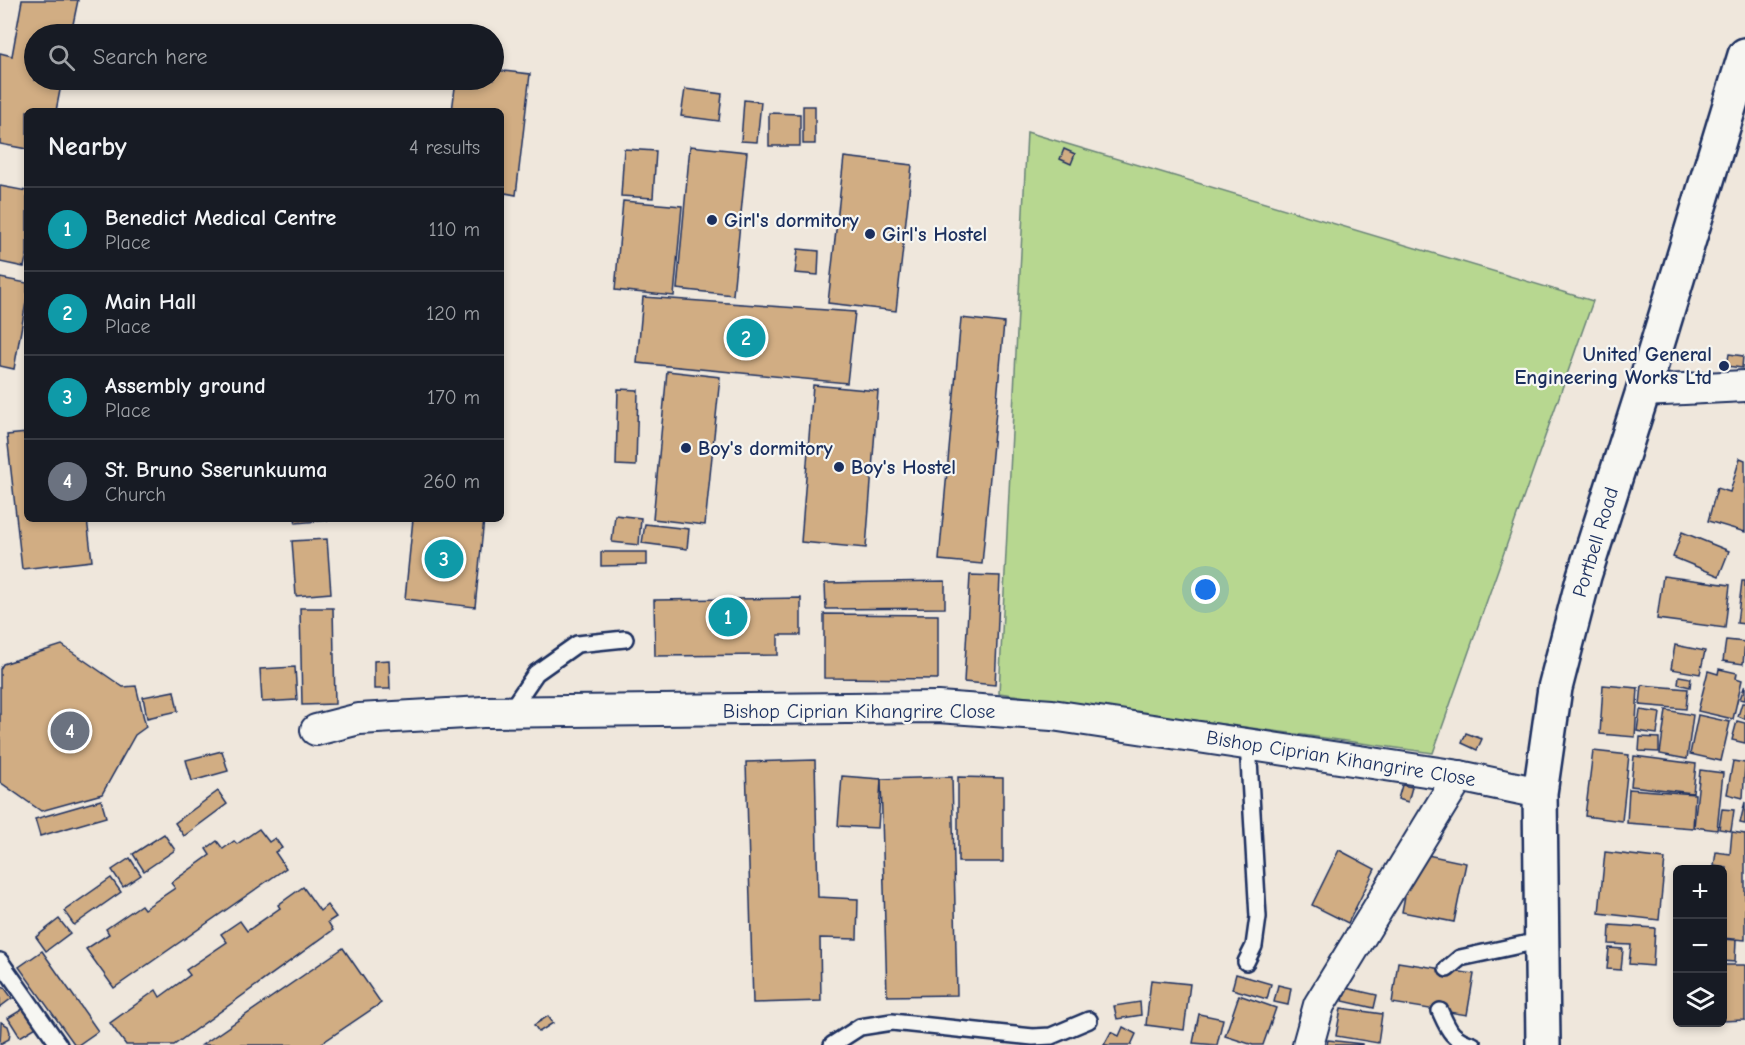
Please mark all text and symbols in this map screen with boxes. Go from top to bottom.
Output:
search box [24,24,504,90]
icon: search [45,41,78,74]
text: Search here [93,44,208,70]
text: Nearby [48,132,127,162]
text: 4 results [409,136,480,159]
text: Benedict Medical Centre [105,205,336,231]
place label: Girl's dormitory [724,209,860,232]
marker: Girl's dormitory [705,213,719,227]
text: 1 [64,218,71,241]
text: 110 m [429,218,480,241]
place label: Girl's Hostel [882,223,987,246]
marker: Girl's Hostel [863,227,877,241]
text: Place [105,231,151,254]
text: Main Hall [105,289,196,315]
text: 2 [63,302,72,325]
text: 120 m [426,302,480,325]
text: Place [105,315,151,338]
pin: 2 [726,316,766,360]
place label: United General Engineering Works Ltd [1514,343,1712,389]
marker: United General Engineering Works Ltd [1717,359,1731,373]
text: Assembly ground [105,373,266,399]
text: 3 [63,386,72,409]
text: 170 m [427,386,480,409]
text: Place [105,399,151,422]
place label: Boy's dormitory [698,437,833,460]
marker: Boy's dormitory [679,441,693,455]
place label: Boy's Hostel [851,456,956,479]
text: St. Bruno Sserunkuuma [105,457,327,483]
marker: Boy's Hostel [832,460,846,474]
text: 4 [63,470,72,493]
text: 260 m [423,470,480,493]
text: Church [105,483,166,506]
street label: Portbell Road [1568,484,1623,600]
pin: 3 [424,536,464,582]
your location [1191,575,1220,604]
pin: 1 [708,594,748,640]
street label: Bishop Ciprian Kihangrire Close [723,700,995,723]
pin: 4 [50,708,90,754]
street label: Bishop Ciprian Kihangrire Close [1205,726,1477,791]
map controls [1673,865,1727,1027]
button: + [1673,865,1727,919]
button: − [1673,919,1727,973]
button: layers [1673,973,1727,1027]

